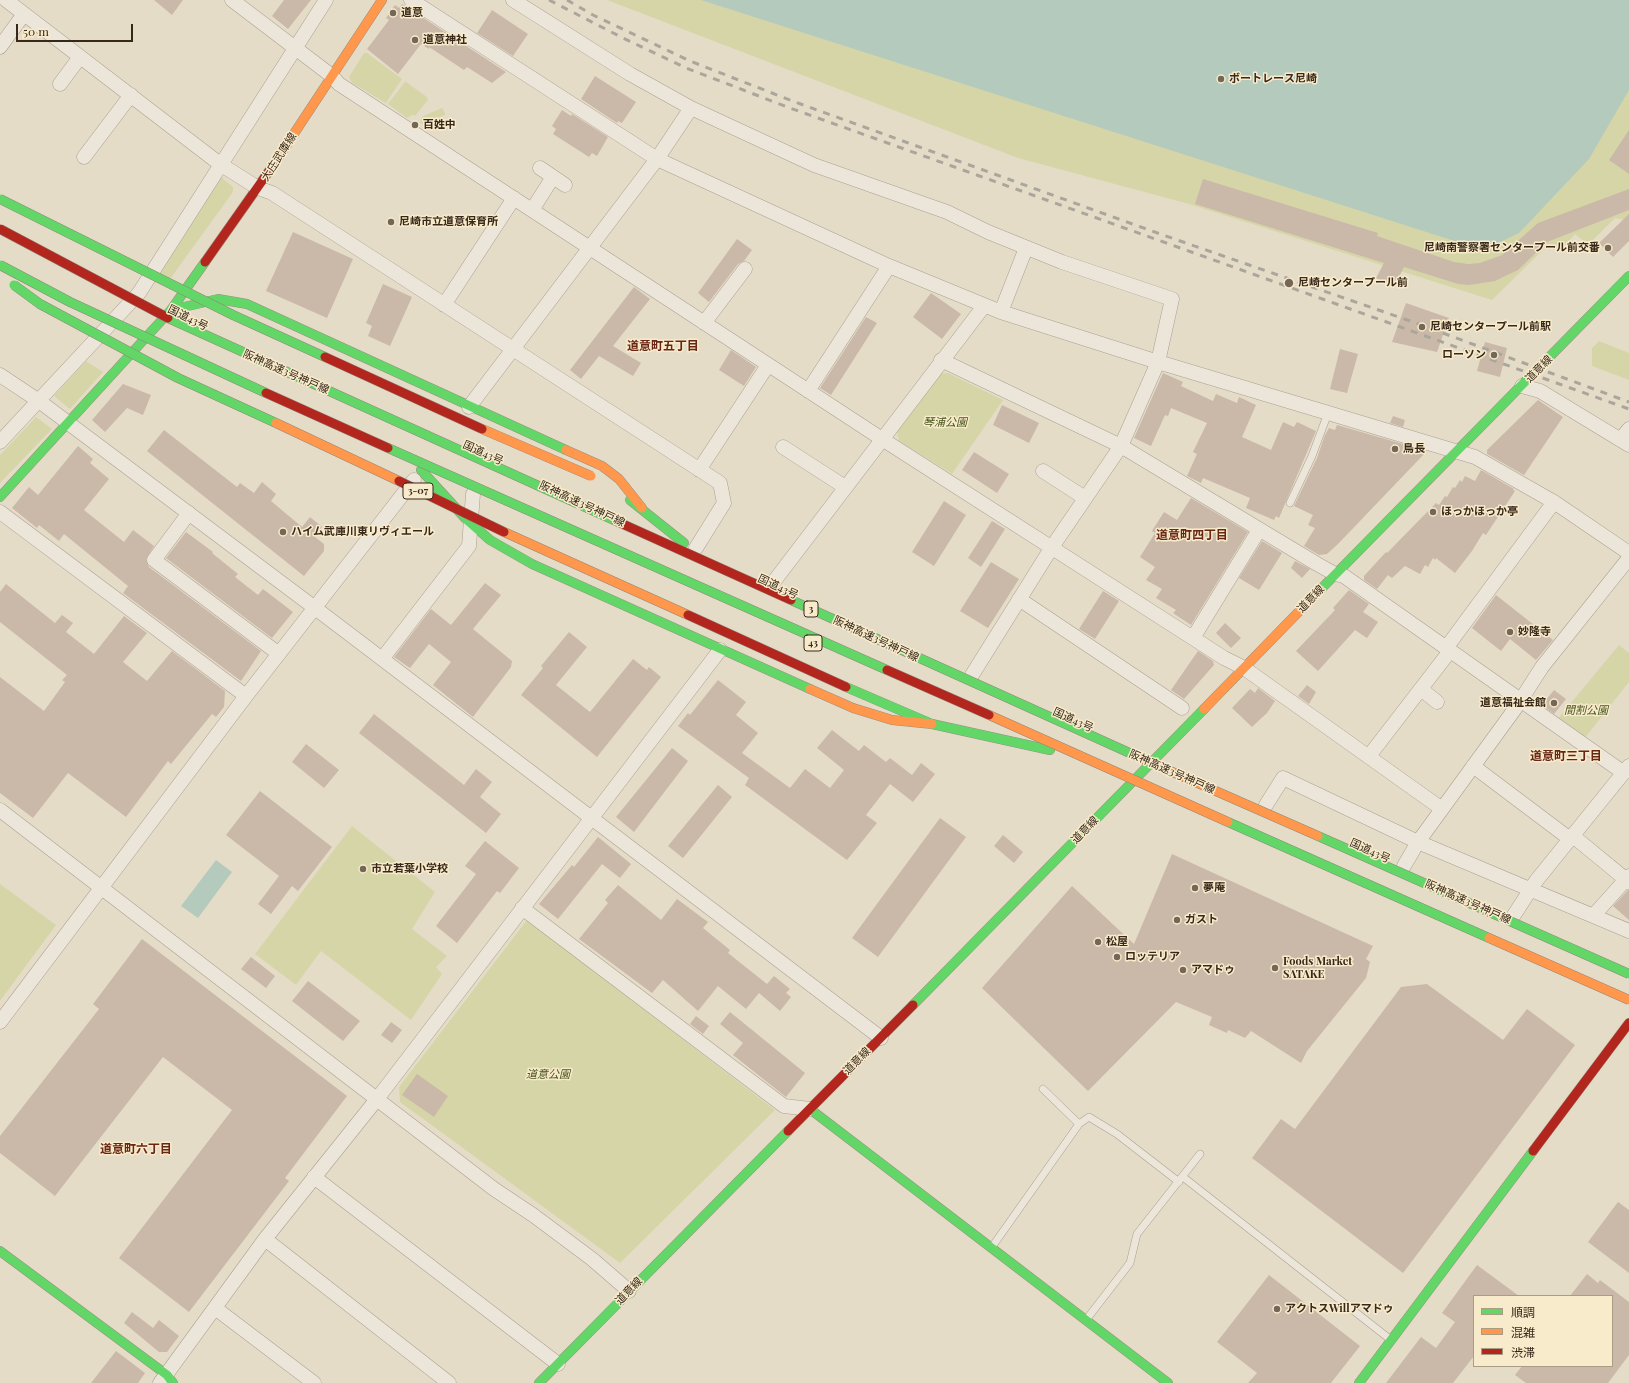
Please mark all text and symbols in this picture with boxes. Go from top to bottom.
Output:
place label: 道意 [401,6,423,20]
marker: 道意 [388,8,398,18]
scale bar [18,16,135,42]
text: 50 m [23,23,49,39]
place label: 道意神社 [423,33,467,47]
marker: 道意神社 [410,35,420,45]
place label: ボートレース尼崎 [1229,72,1317,86]
marker: ボートレース尼崎 [1216,74,1226,84]
place label: 百姓中 [423,118,456,132]
marker: 百姓中 [410,120,420,130]
street label: 大庄武庫線 [258,130,300,184]
place label: 尼崎市立道意保育所 [399,215,498,229]
marker: 尼崎市立道意保育所 [386,217,396,227]
place label: 尼崎南警察署センタープール前交番 [1424,241,1600,255]
marker: 尼崎南警察署センタープール前交番 [1603,243,1613,253]
place label: 尼崎センタープール前 [1298,276,1408,290]
marker: 尼崎センタープール前 [1283,277,1295,289]
street label: 国道43号 [166,303,210,333]
place label: 尼崎センタープール前駅 [1430,320,1551,334]
marker: 尼崎センタープール前駅 [1417,322,1427,332]
district label: 道意町五丁目 [627,339,699,353]
street label: 阪神高速3号神戸線 [241,347,331,397]
place label: ローソン [1442,348,1486,362]
marker: ローソン [1489,350,1499,360]
street label: 道意線 [1523,353,1555,385]
park label: 琴浦公園 [923,416,967,430]
street label: 国道43号 [461,438,505,468]
place label: 鳥長 [1403,442,1425,456]
marker: 鳥長 [1390,444,1400,454]
street label: 阪神高速3号神戸線 [537,478,627,530]
road number: 3-07 [403,483,433,499]
place label: ほっかほっか亭 [1441,505,1518,519]
marker: ほっかほっか亭 [1428,507,1438,517]
place label: ハイム武庫川東リヴィエール [291,525,434,539]
marker: ハイム武庫川東リヴィエール [278,527,288,537]
district label: 道意町四丁目 [1156,528,1228,542]
street label: 国道43号 [756,572,800,602]
street label: 道意線 [1295,583,1327,615]
road number: 3 [804,601,818,617]
street label: 阪神高速3号神戸線 [831,613,921,665]
place label: 妙隆寺 [1518,625,1551,639]
marker: 妙隆寺 [1505,627,1515,637]
road number: 43 [804,635,822,651]
place label: 道意福祉会館 [1480,696,1546,710]
marker: 道意福祉会館 [1549,698,1559,708]
park label: 間割公園 [1564,704,1608,718]
street label: 国道43号 [1051,705,1095,735]
street label: 阪神高速3号神戸線 [1127,747,1217,797]
district label: 道意町三丁目 [1530,749,1602,763]
street label: 道意線 [1069,814,1101,846]
street label: 国道43号 [1348,836,1392,866]
place label: 市立若葉小学校 [371,862,448,876]
marker: 市立若葉小学校 [358,864,368,874]
street label: 阪神高速3号神戸線 [1423,877,1513,927]
place label: 夢庵 [1203,881,1225,895]
marker: 夢庵 [1190,883,1200,893]
place label: ガスト [1185,913,1218,927]
marker: ガスト [1172,915,1182,925]
place label: 松屋 [1106,935,1128,949]
marker: 松屋 [1093,937,1103,947]
place label: ロッテリア [1125,950,1180,964]
marker: ロッテリア [1112,952,1122,962]
place label: Foods Market SATAKE [1283,955,1352,981]
place label: アマドゥ [1191,963,1235,977]
marker: Foods Market SATAKE [1270,963,1280,973]
marker: アマドゥ [1178,965,1188,975]
street label: 道意線 [841,1045,873,1077]
park label: 道意公園 [526,1068,570,1082]
district label: 道意町六丁目 [100,1142,172,1156]
street label: 道意線 [613,1275,645,1307]
legend [1473,1295,1613,1367]
place label: アクトスWillアマドゥ [1285,1302,1394,1316]
marker: アクトスWillアマドゥ [1272,1304,1282,1314]
text: 順調 [1511,1304,1535,1320]
text: 混雑 [1511,1324,1535,1340]
text: 渋滞 [1511,1344,1535,1360]

